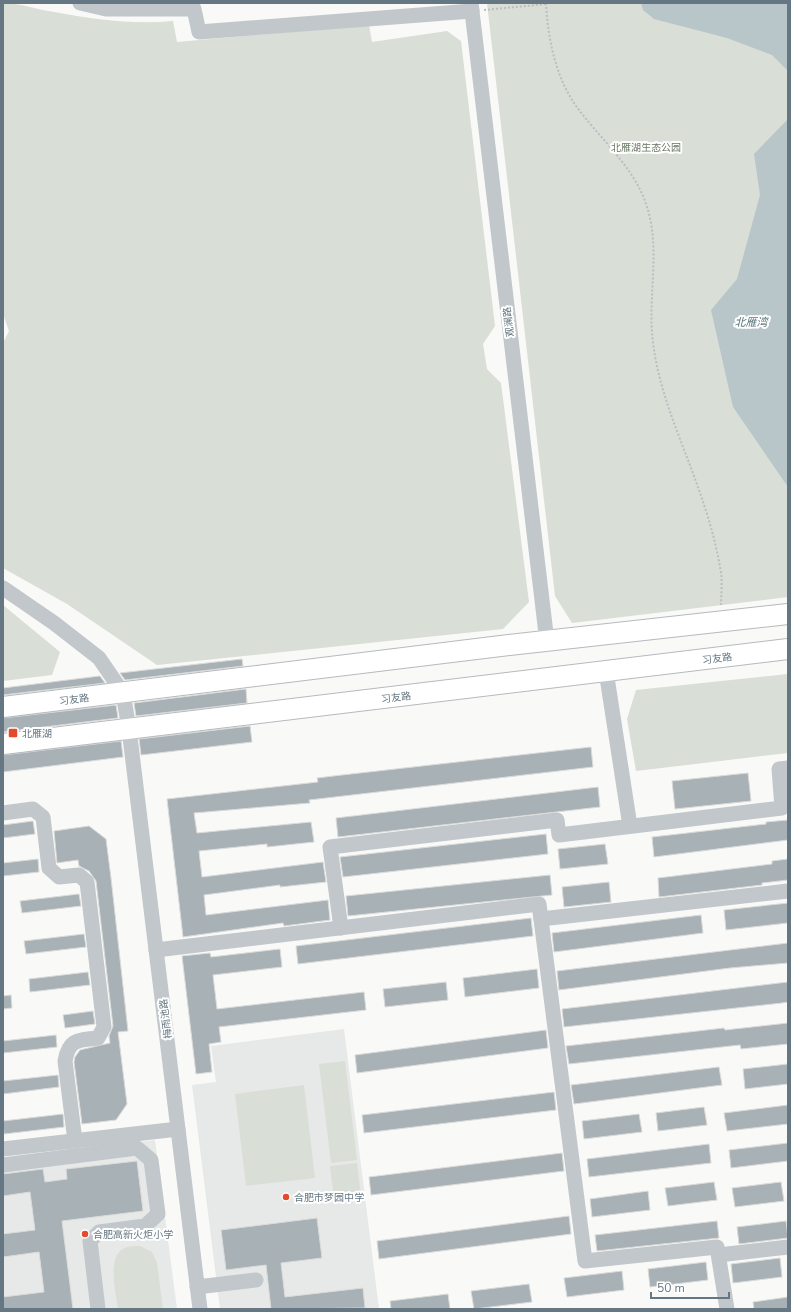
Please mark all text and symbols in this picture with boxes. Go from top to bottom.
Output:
park label: 北雁湖生态公园 [611,141,681,155]
street label: 观澜路 [500,306,518,338]
water label: 北雁湾 [735,315,769,330]
street label: 习友路 [701,650,733,668]
street label: 习友路 [380,689,412,707]
street label: 习友路 [58,691,90,709]
marker: 北雁湖 [7,727,19,739]
place label: 北雁湖 [22,727,52,741]
street label: 梅雨池路 [157,998,175,1040]
place label: 合肥市梦园中学 [294,1191,364,1205]
marker: 合肥市梦园中学 [281,1192,291,1202]
place label: 合肥高新火炬小学 [93,1228,173,1242]
marker: 合肥高新火炬小学 [80,1229,90,1239]
scale bar [651,1274,729,1300]
text: 50 m [657,1280,685,1296]

